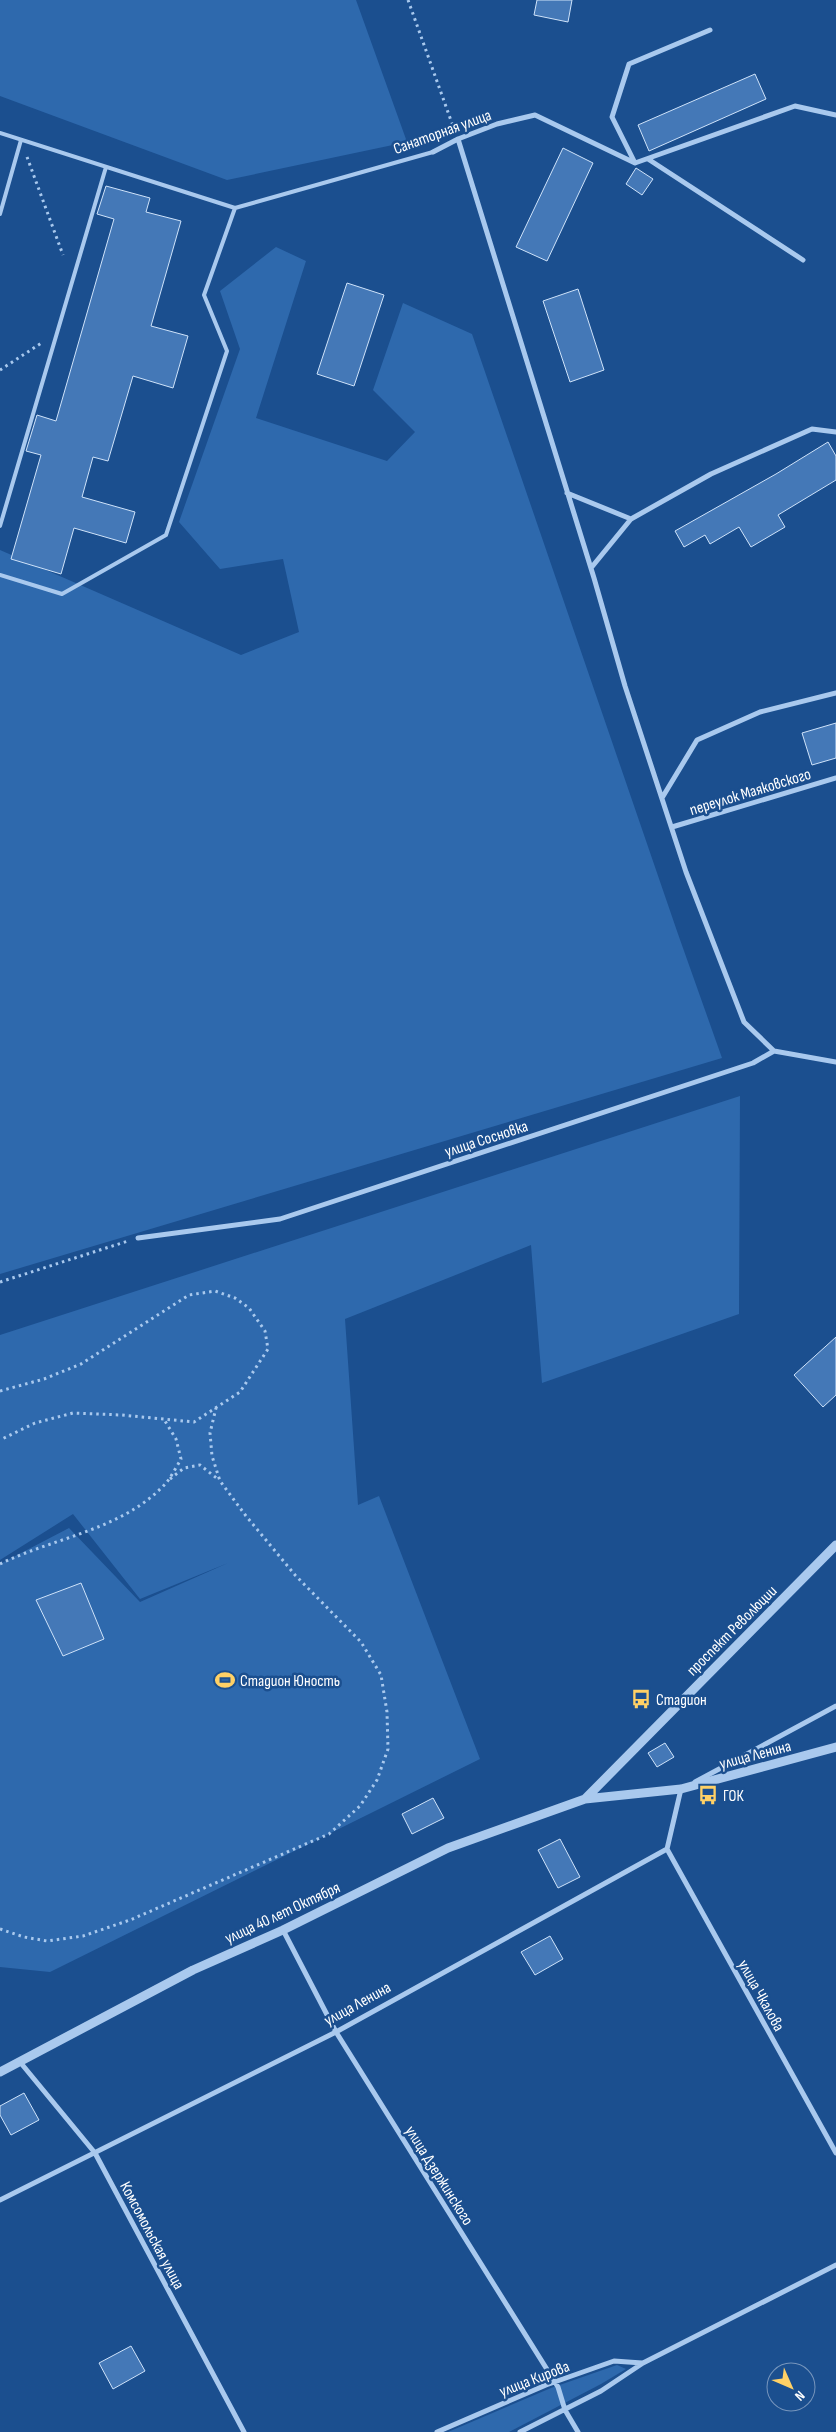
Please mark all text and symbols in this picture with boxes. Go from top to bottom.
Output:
street label: Санаторная улица [391,106,494,159]
street label: переулок Маяковского [687,765,813,820]
street label: улица Сосновка [442,1117,530,1162]
street label: проспект Революции [683,1582,781,1680]
sports icon: Стадион Юность [214,1669,236,1691]
place label: Стадион Юность [240,1672,340,1691]
bus stop icon: Стадион [630,1688,652,1710]
place label: Стадион [656,1691,707,1710]
street label: улица Ленина [717,1737,793,1774]
bus stop icon: ГОК [697,1784,719,1806]
place label: ГОК [723,1787,744,1806]
street label: улица 40 лет Октября [222,1878,343,1948]
street label: улица Чкалова [733,1957,788,2035]
street label: улица Ленина [321,1978,394,2030]
street label: улица Дзержинского [401,2123,477,2229]
street label: Комсомольская улица [115,2179,188,2293]
street label: улица Кирова [497,2357,572,2401]
north arrow [766,2362,816,2412]
text: N [791,2387,808,2404]

